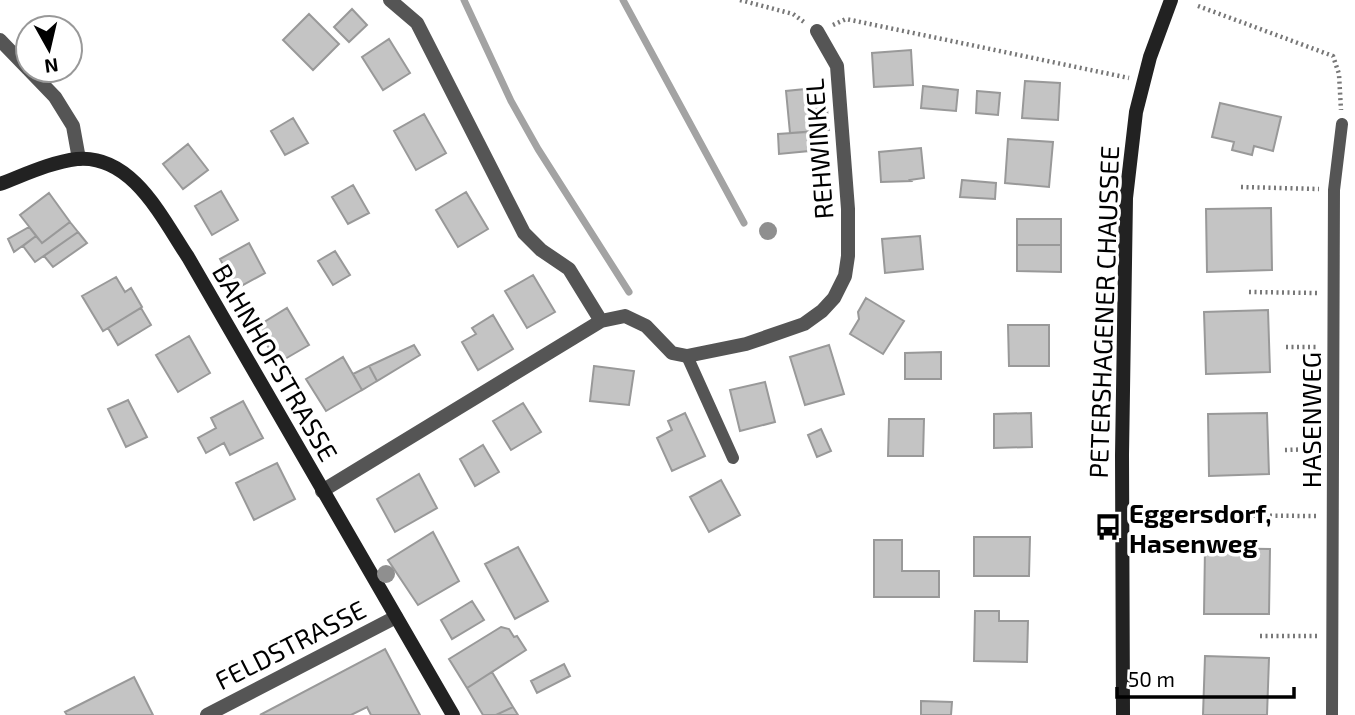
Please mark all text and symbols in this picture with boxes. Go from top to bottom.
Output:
north arrow [14,14,84,84]
text: N [43,54,60,79]
street label: REHWINKEL [798,78,838,220]
street label: PETERSHAGENER CHAUSSEE [1082,145,1124,479]
street label: BAHNHOFSTRASSE [207,258,345,466]
street label: HASENWEG [1295,352,1326,488]
place label: Eggersdorf, Hasenweg [1129,497,1272,558]
bus stop icon: Eggersdorf, Hasenweg [1093,512,1123,542]
street label: FELDSTRASSE [210,593,370,695]
scale bar [1117,656,1294,700]
text: 50 m [1128,666,1175,691]

